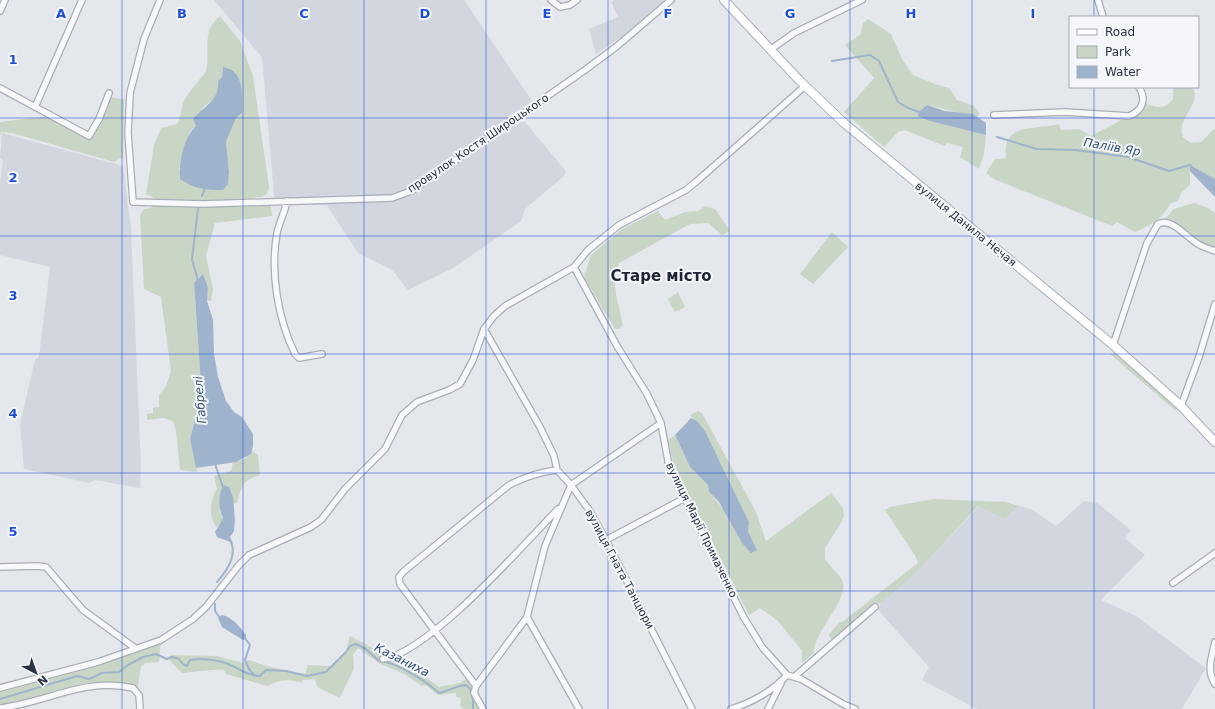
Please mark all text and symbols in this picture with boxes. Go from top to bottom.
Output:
text: A [56,6,66,21]
text: B [177,6,187,21]
text: C [299,6,309,21]
text: D [420,6,431,21]
text: E [543,6,551,21]
text: F [664,6,672,21]
text: G [785,6,795,21]
text: H [906,6,916,21]
text: I [1031,6,1035,21]
legend [1069,16,1199,88]
text: Road [1105,25,1135,39]
text: Park [1105,45,1131,59]
text: 1 [8,52,18,67]
text: Water [1105,65,1141,79]
street label: провулок Костя Широцького [405,91,552,196]
water label: Паліїв Яр [1082,135,1142,159]
text: 2 [8,170,18,185]
street label: вулиця Данила Нечая [912,179,1019,269]
district label: Старе місто [610,267,712,285]
text: 3 [8,288,18,303]
water label: Габрелі [191,375,209,424]
text: 4 [8,406,18,421]
street label: вулиця Марії Примаченко [663,460,740,600]
street label: вулиця Гната Танцюри [582,507,657,631]
text: 5 [8,524,18,539]
water label: Казаниха [372,640,432,680]
north arrow [16,653,56,693]
text: N [34,672,50,688]

